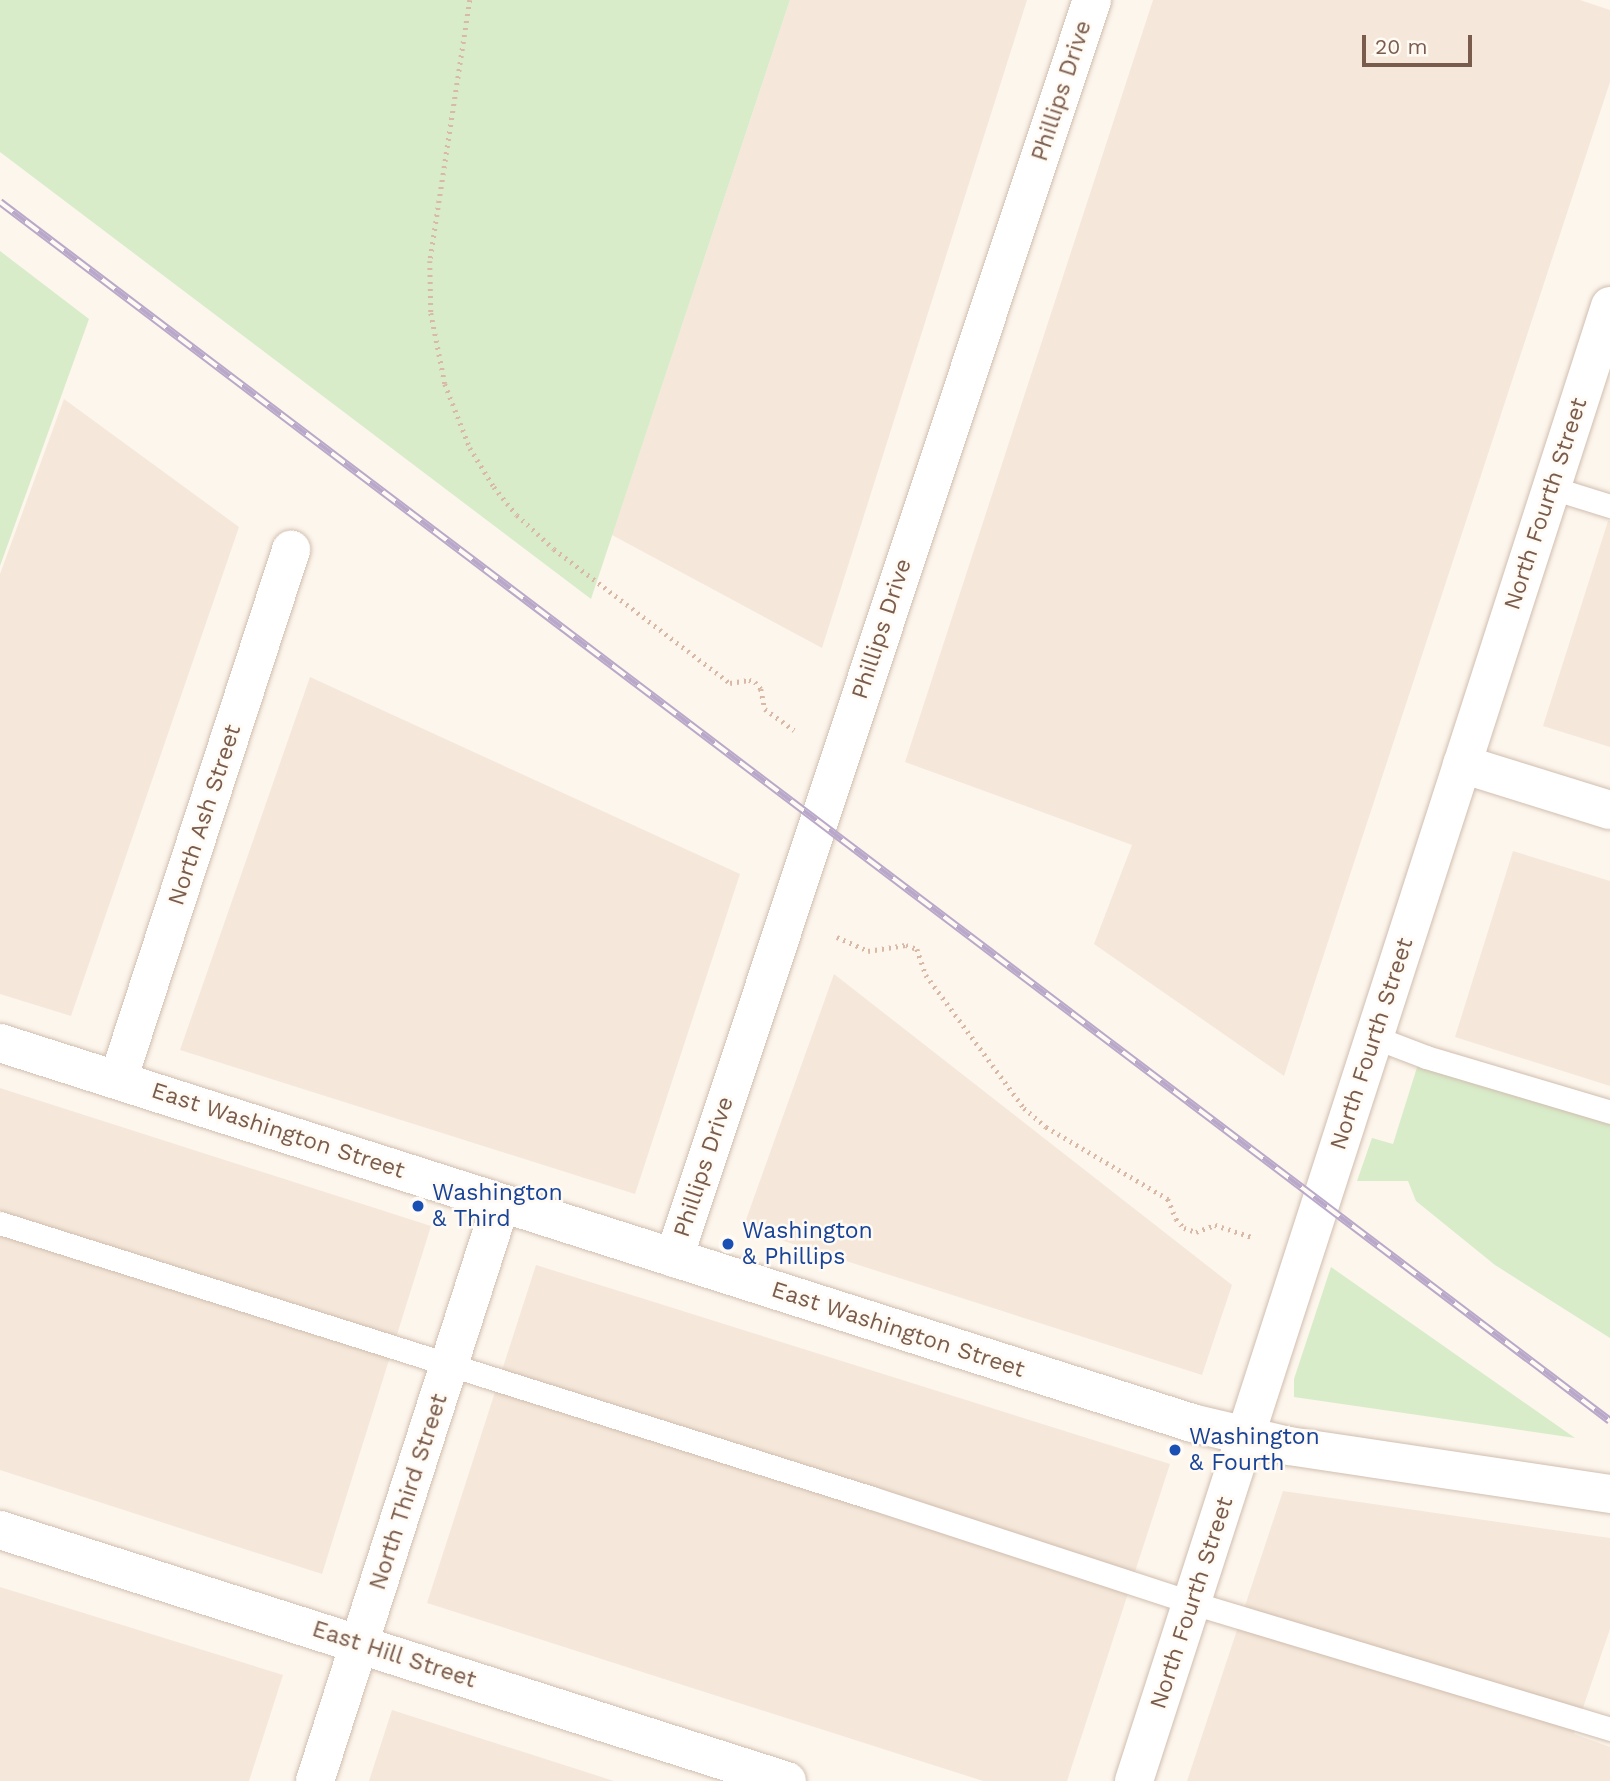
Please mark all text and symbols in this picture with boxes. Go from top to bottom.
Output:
street label: Phillips Drive [1026,17,1098,165]
scale bar [1365,21,1475,65]
text: 20 m [1375,34,1427,59]
street label: North Fourth Street [1499,394,1593,614]
street label: Phillips Drive [846,555,918,703]
street label: North Ash Street [163,721,247,909]
street label: North Fourth Street [1325,934,1419,1154]
street label: East Washington Street [148,1077,408,1185]
street label: Phillips Drive [668,1093,740,1241]
place label: Washington & Third [432,1179,563,1233]
marker: Washington & Third [410,1198,426,1214]
place label: Washington & Phillips [742,1217,873,1271]
marker: Washington & Phillips [720,1236,736,1252]
street label: East Washington Street [768,1276,1028,1384]
street label: North Third Street [364,1390,454,1594]
place label: Washington & Fourth [1189,1423,1320,1477]
marker: Washington & Fourth [1167,1442,1183,1458]
street label: North Fourth Street [1145,1493,1239,1713]
street label: East Hill Street [308,1615,480,1695]

